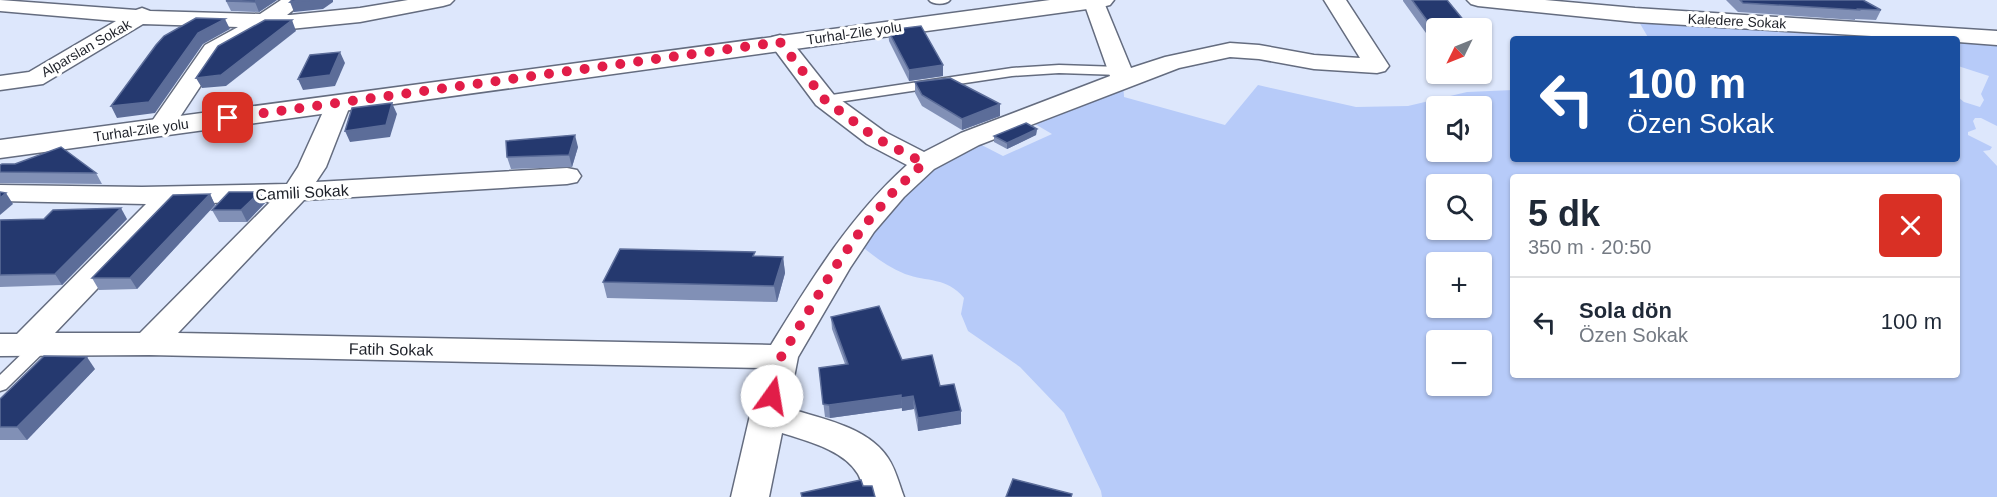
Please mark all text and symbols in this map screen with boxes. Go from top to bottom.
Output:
street label: Kaledere Sokak [1687,10,1788,32]
street label: Alparslan Sokak [38,15,135,80]
street label: Turhal-Zile yolu [805,18,903,48]
north arrow [1426,18,1492,84]
map controls [1426,18,1492,396]
icon: left [1528,60,1606,138]
text: 100 m [1627,60,1746,107]
pin [202,92,253,143]
button: sound [1426,96,1492,162]
icon: arrive [211,101,244,134]
text: Özen Sokak [1627,109,1774,139]
street label: Turhal-Zile yolu [92,115,190,145]
button: search [1426,174,1492,240]
street label: Camili Sokak [255,182,350,203]
text: 5 dk [1528,193,1600,234]
button: close [1879,194,1942,257]
text: 350 m · 20:50 [1528,236,1651,258]
button: + [1426,252,1492,318]
text: Sola dön [1579,298,1672,323]
icon: left [1528,306,1561,339]
text: 100 m [1881,309,1942,334]
text: Özen Sokak [1579,324,1688,346]
button: − [1426,330,1492,396]
street label: Fatih Sokak [349,340,434,359]
position arrow [740,364,804,428]

